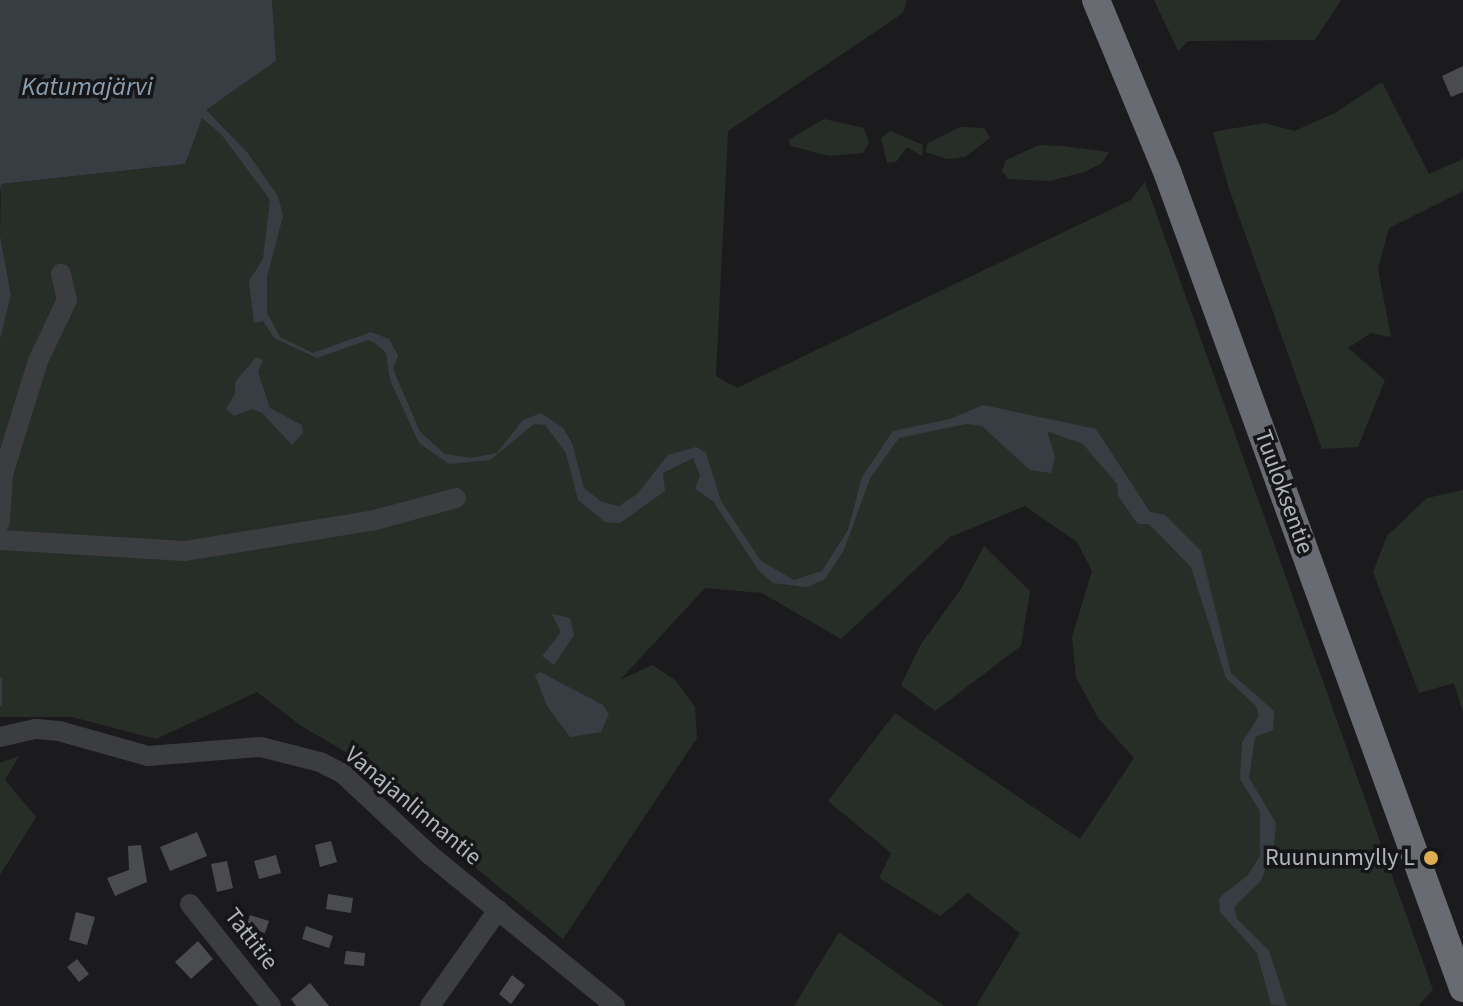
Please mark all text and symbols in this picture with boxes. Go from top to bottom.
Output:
water label: Katumajärvi [21,71,153,103]
street label: Tuuloksentie [1248,426,1320,558]
street label: Vanajanlinnantie [339,740,487,872]
place label: Ruununmylly L [1265,844,1415,872]
marker: Ruununmylly L [1422,849,1440,867]
street label: Tattitie [218,902,284,976]

